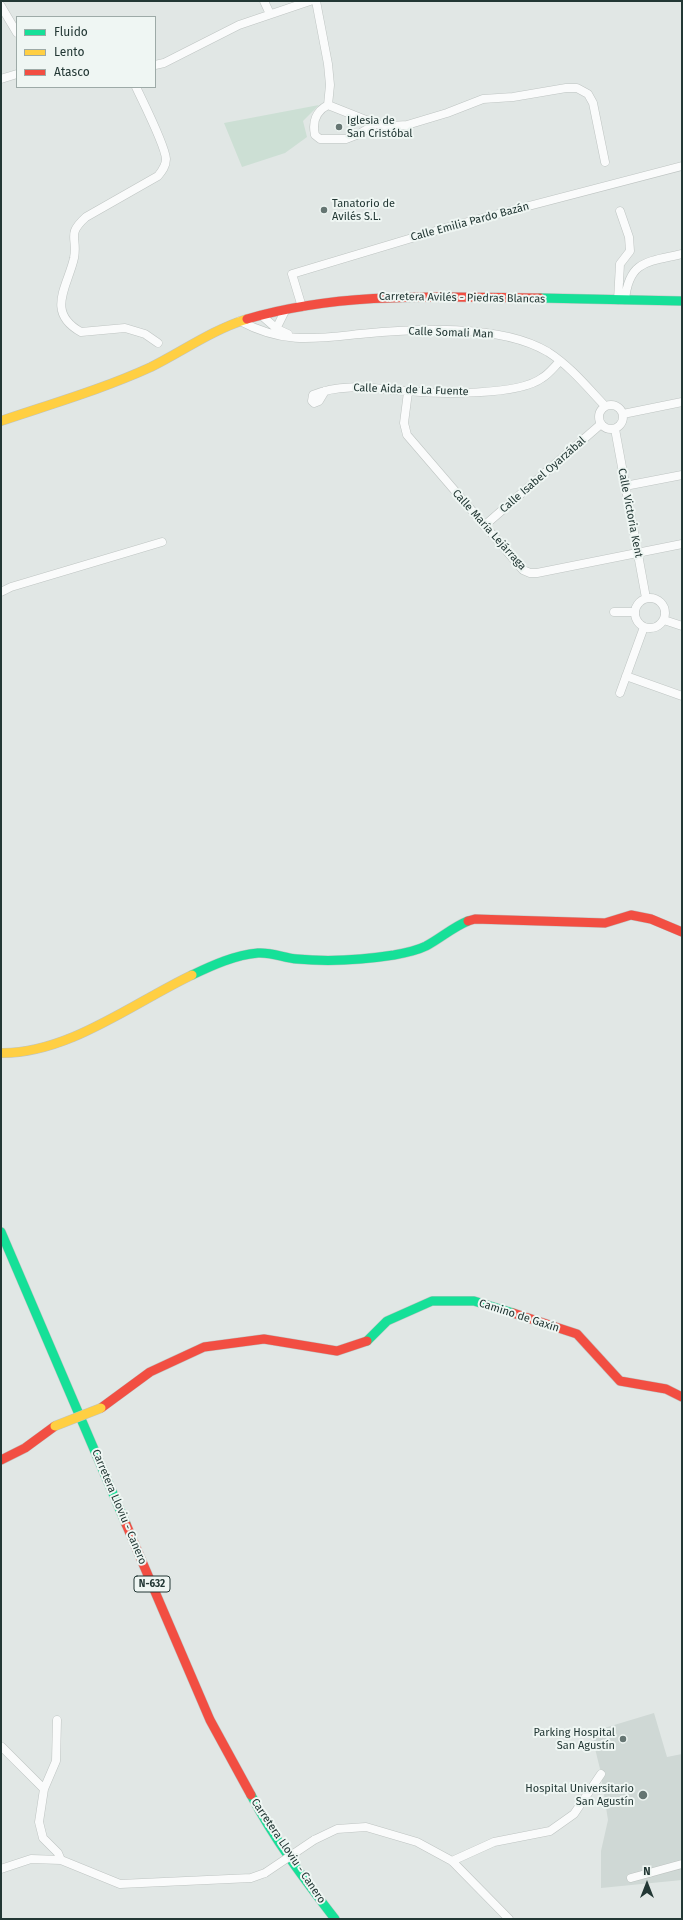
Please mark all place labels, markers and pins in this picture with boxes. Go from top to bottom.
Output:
place label: Iglesia de San Cristóbal [347,114,413,140]
marker: Iglesia de San Cristóbal [334,122,344,132]
place label: Tanatorio de Avilés S.L. [332,197,395,223]
marker: Tanatorio de Avilés S.L. [319,205,329,215]
place label: Parking Hospital San Agustín [534,1726,615,1752]
marker: Parking Hospital San Agustín [618,1734,628,1744]
place label: Hospital Universitario San Agustín [525,1782,634,1808]
marker: Hospital Universitario San Agustín [637,1789,649,1801]

